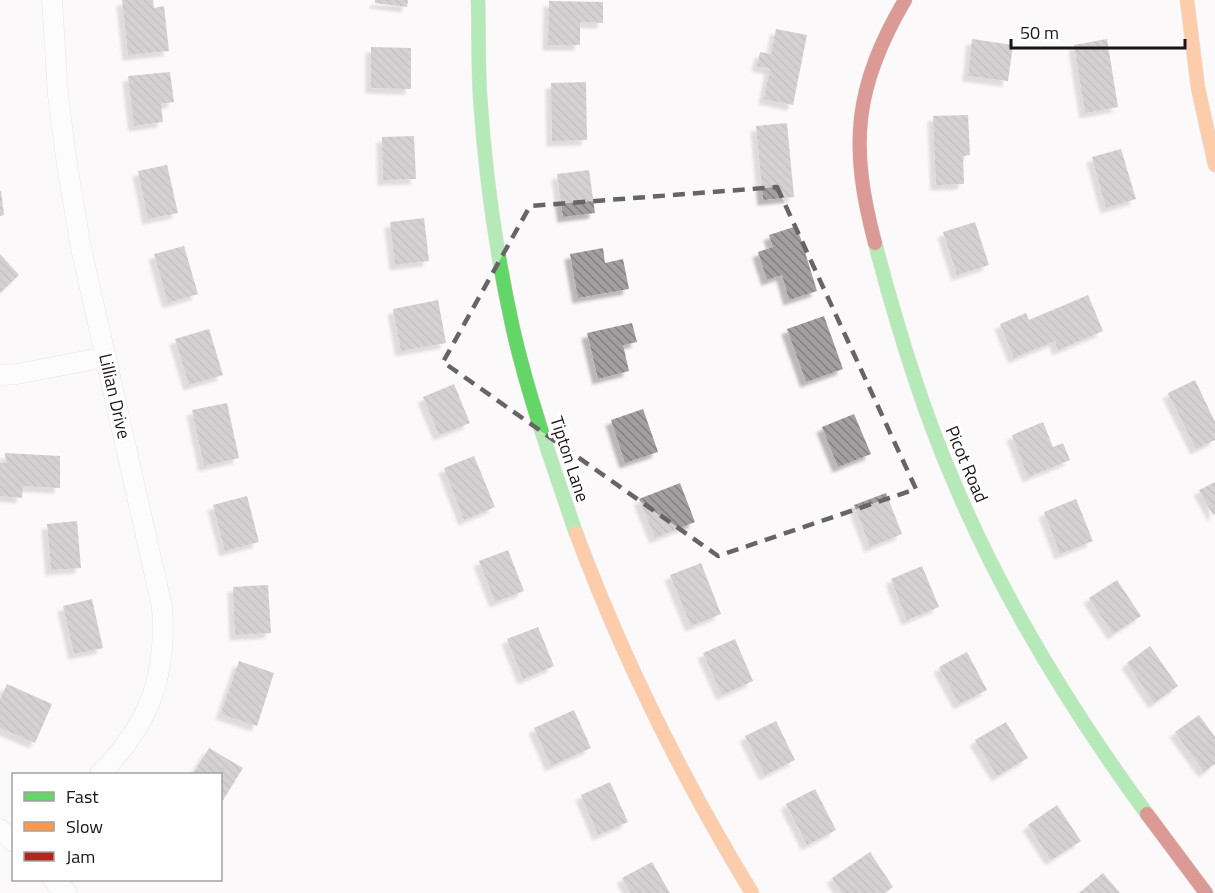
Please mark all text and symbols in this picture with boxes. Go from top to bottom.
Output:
scale bar [1011,12,1185,50]
text: 50 m [1020,19,1059,46]
street label: Lillian Drive [92,351,138,441]
street label: Tipton Lane [543,413,597,505]
street label: Picot Road [939,421,995,507]
legend [12,773,222,881]
text: Fast [66,783,99,810]
text: Slow [66,813,103,840]
text: Jam [66,843,95,870]

